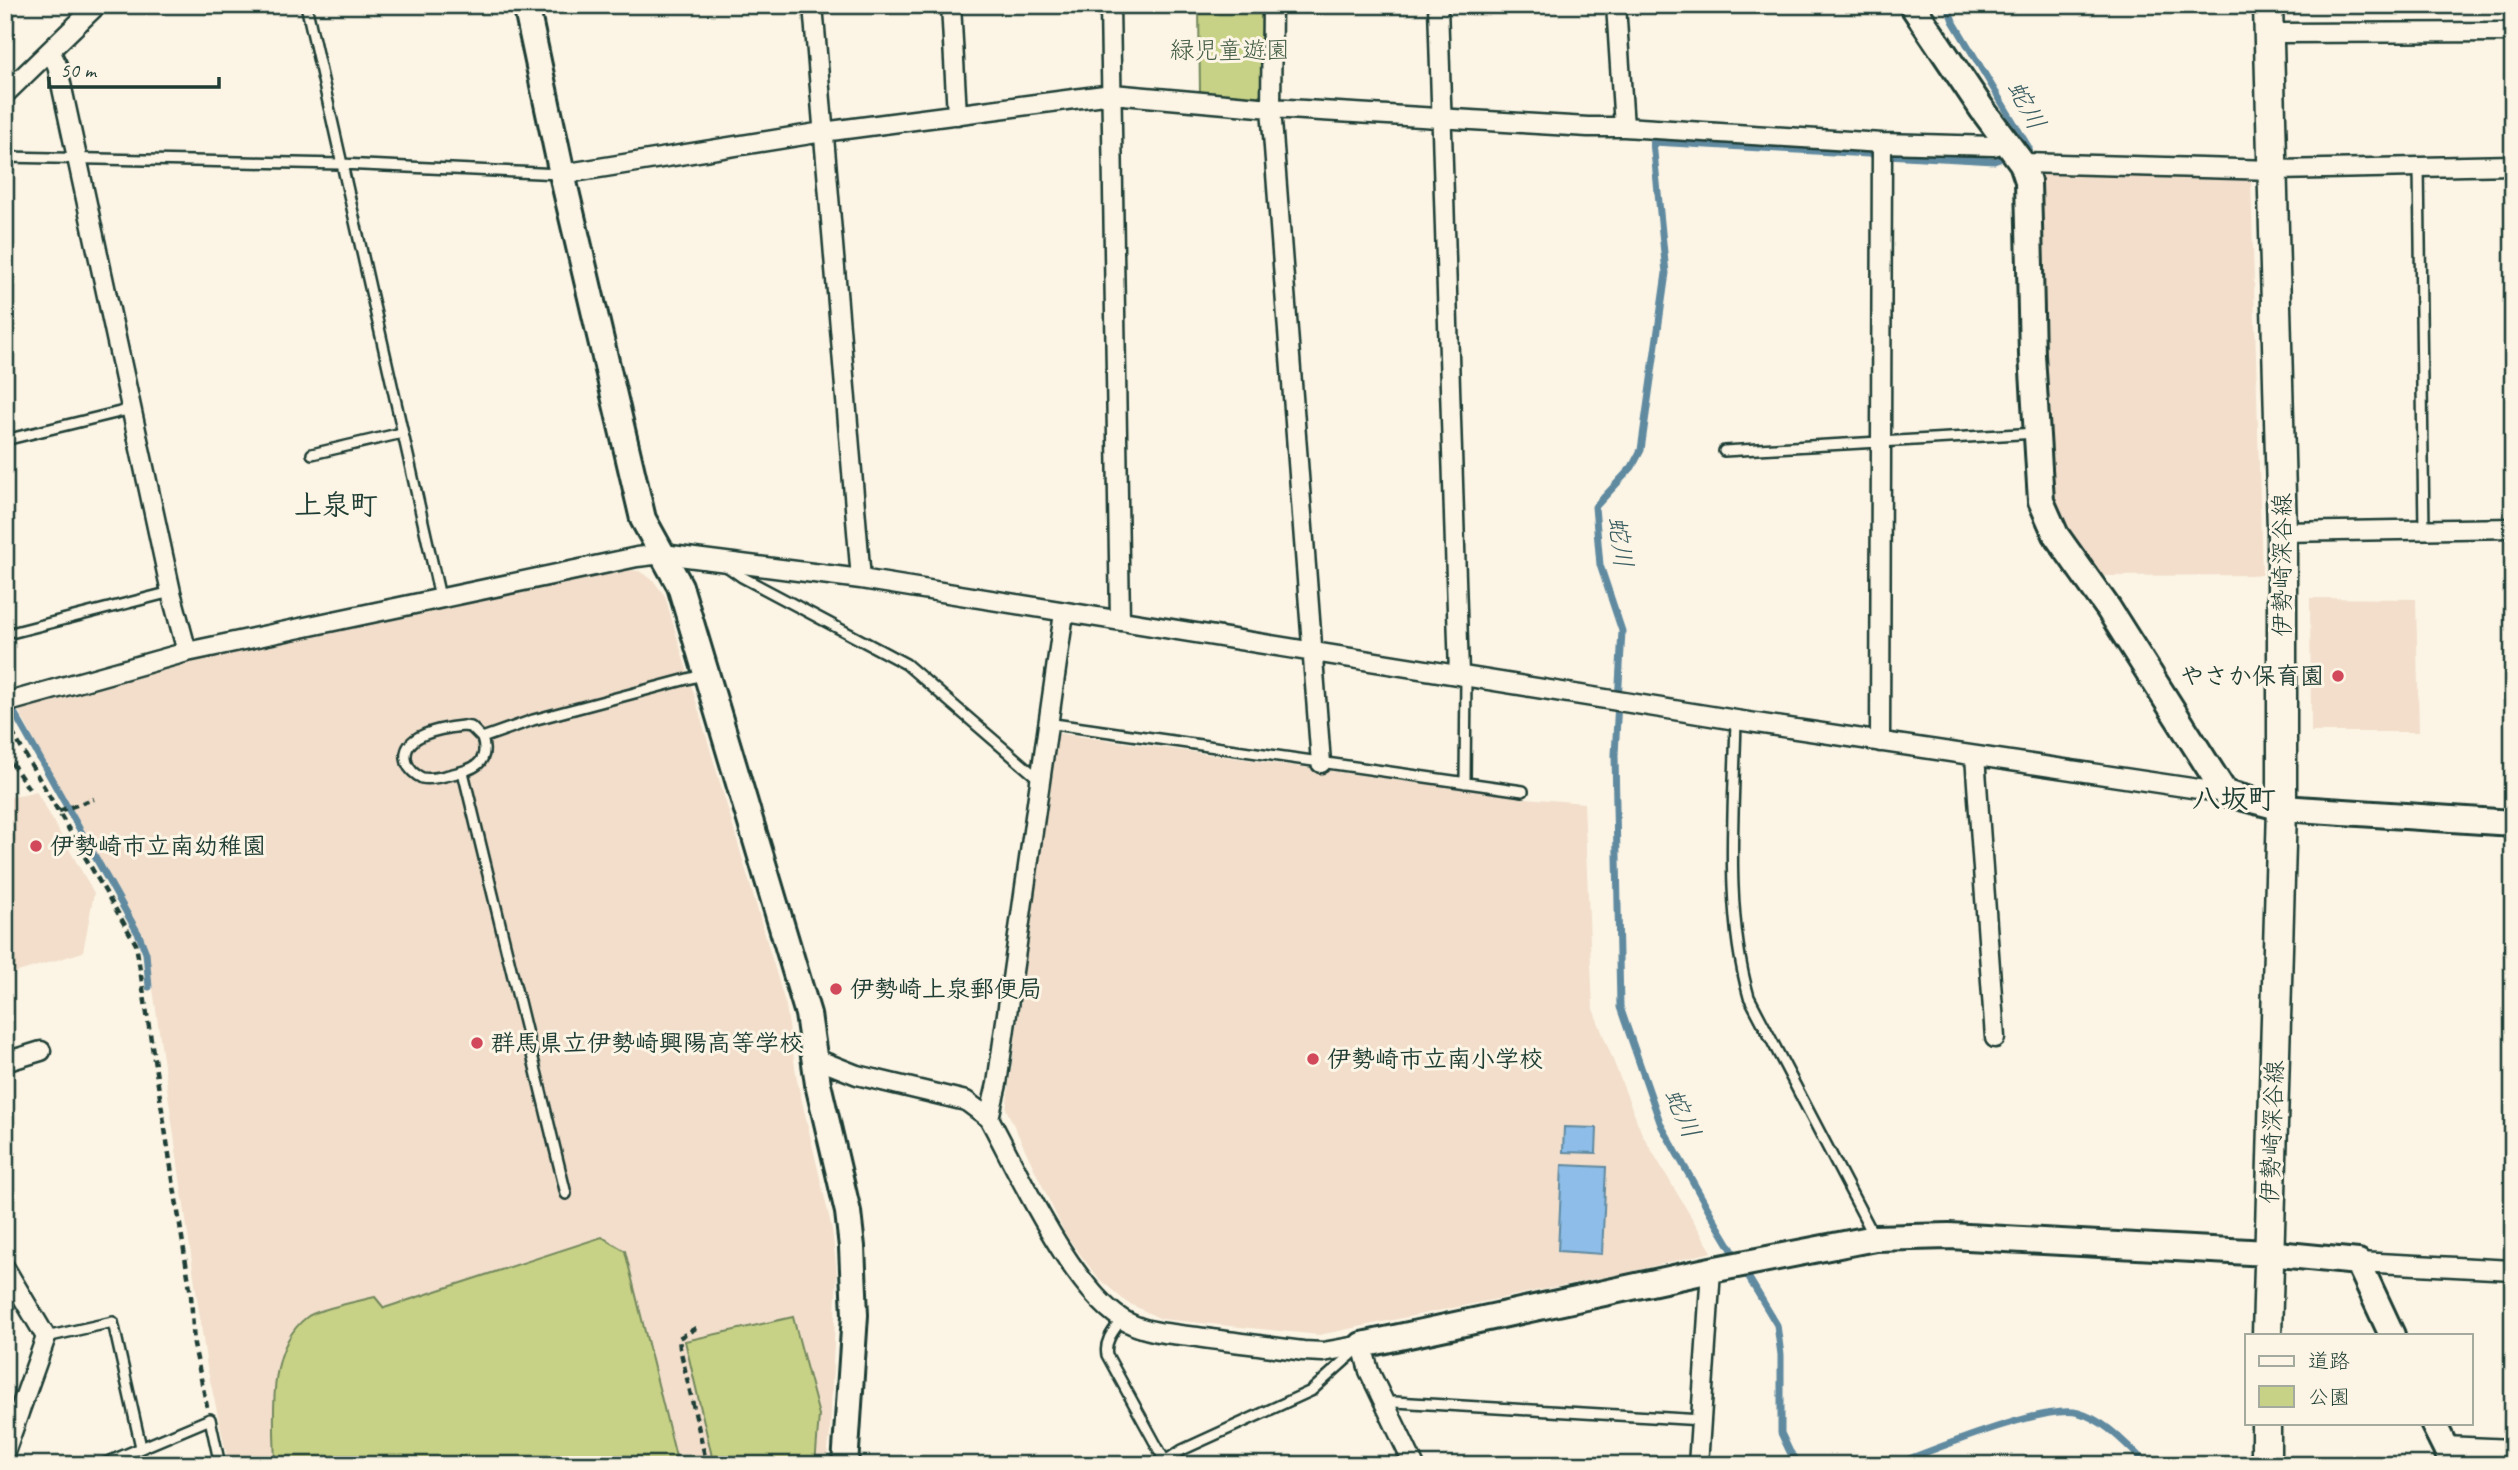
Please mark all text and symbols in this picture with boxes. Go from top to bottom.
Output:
park label: 緑児童遊園 [1170,35,1290,65]
scale bar [49,46,219,90]
text: 50 m [60,57,98,83]
water label: 蛇川 [2000,75,2053,136]
district label: 上泉町 [294,487,378,522]
street label: 伊勢崎深谷線 [2267,493,2297,637]
water label: 蛇川 [1601,514,1640,570]
place label: やさか保育園 [2180,661,2324,691]
marker: やさか保育園 [2330,668,2346,684]
district label: 八坂町 [2192,781,2276,816]
place label: 伊勢崎市立南幼稚園 [50,831,266,861]
marker: 伊勢崎市立南幼稚園 [28,838,44,854]
place label: 伊勢崎上泉郵便局 [850,974,1042,1004]
marker: 伊勢崎上泉郵便局 [828,981,844,997]
place label: 群馬県立伊勢崎興陽高等学校 [491,1028,803,1058]
marker: 群馬県立伊勢崎興陽高等学校 [469,1035,485,1051]
place label: 伊勢崎市立南小学校 [1327,1044,1543,1074]
marker: 伊勢崎市立南小学校 [1305,1051,1321,1067]
street label: 伊勢崎深谷線 [2254,1060,2290,1204]
water label: 蛇川 [1657,1083,1708,1144]
legend [2245,1334,2472,1424]
text: 道路 [2308,1348,2350,1374]
text: 公園 [2308,1384,2350,1410]

